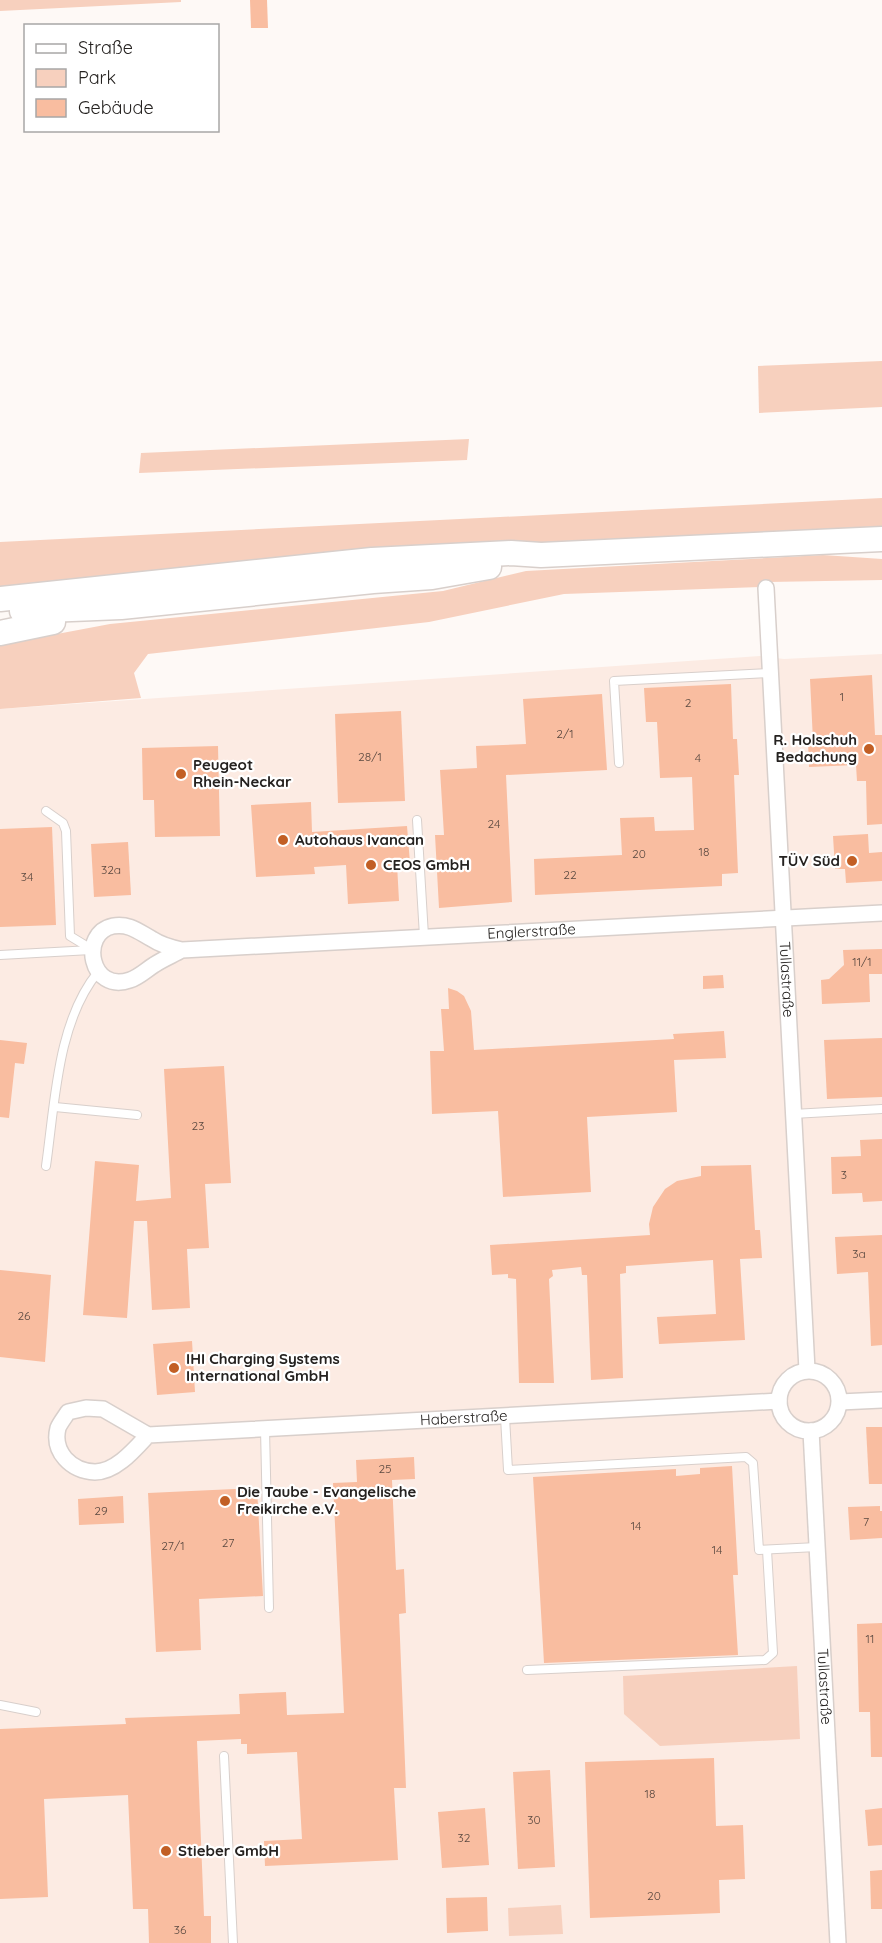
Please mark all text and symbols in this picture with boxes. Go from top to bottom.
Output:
legend [24,24,219,132]
text: Straße [78,36,133,59]
text: Park [78,66,116,89]
text: Gebäude [78,96,154,119]
house number: 1 [840,689,844,704]
house number: 2 [685,695,692,710]
house number: 2/1 [556,726,574,741]
place label: R. Holschuh Bedachung [773,730,857,766]
marker: R. Holschuh Bedachung [862,742,876,756]
house number: 28/1 [358,749,382,764]
house number: 4 [695,750,701,765]
place label: Peugeot Rhein-Neckar [193,755,292,791]
marker: Peugeot Rhein-Neckar [174,767,188,781]
house number: 24 [488,816,500,831]
place label: Autohaus Ivancan [295,830,424,849]
marker: Autohaus Ivancan [276,833,290,847]
house number: 18 [699,844,709,859]
house number: 20 [632,846,646,861]
place label: TÜV Süd [778,851,840,870]
marker: TÜV Süd [845,854,859,868]
place label: CEOS GmbH [383,855,470,874]
marker: CEOS GmbH [364,858,378,872]
house number: 32a [101,862,121,877]
house number: 22 [563,867,577,882]
house number: 34 [21,869,33,884]
street label: Englerstraße [487,919,576,943]
street label: Tullastraße [776,941,799,1018]
house number: 11/1 [852,954,872,969]
house number: 23 [192,1118,204,1133]
house number: 3 [841,1167,847,1182]
house number: 3a [852,1246,866,1261]
house number: 26 [17,1308,31,1323]
place label: IHI Charging Systems International GmbH [186,1349,340,1385]
marker: IHI Charging Systems International GmbH [167,1361,181,1375]
street label: Haberstraße [419,1406,508,1429]
house number: 25 [378,1461,392,1476]
place label: Die Taube - Evangelische Freikirche e.V. [237,1482,417,1518]
marker: Die Taube - Evangelische Freikirche e.V. [218,1494,232,1508]
house number: 29 [94,1503,108,1518]
house number: 7 [863,1514,869,1529]
house number: 14 [631,1518,641,1533]
house number: 27 [222,1535,234,1550]
house number: 27/1 [161,1538,185,1553]
house number: 14 [712,1542,722,1557]
house number: 11 [866,1631,874,1646]
street label: Tullastraße [813,1648,836,1725]
house number: 18 [645,1786,655,1801]
house number: 30 [527,1812,541,1827]
house number: 32 [458,1830,471,1845]
place label: Stieber GmbH [178,1841,279,1860]
marker: Stieber GmbH [159,1844,173,1858]
house number: 20 [647,1888,661,1903]
house number: 36 [174,1922,187,1937]

